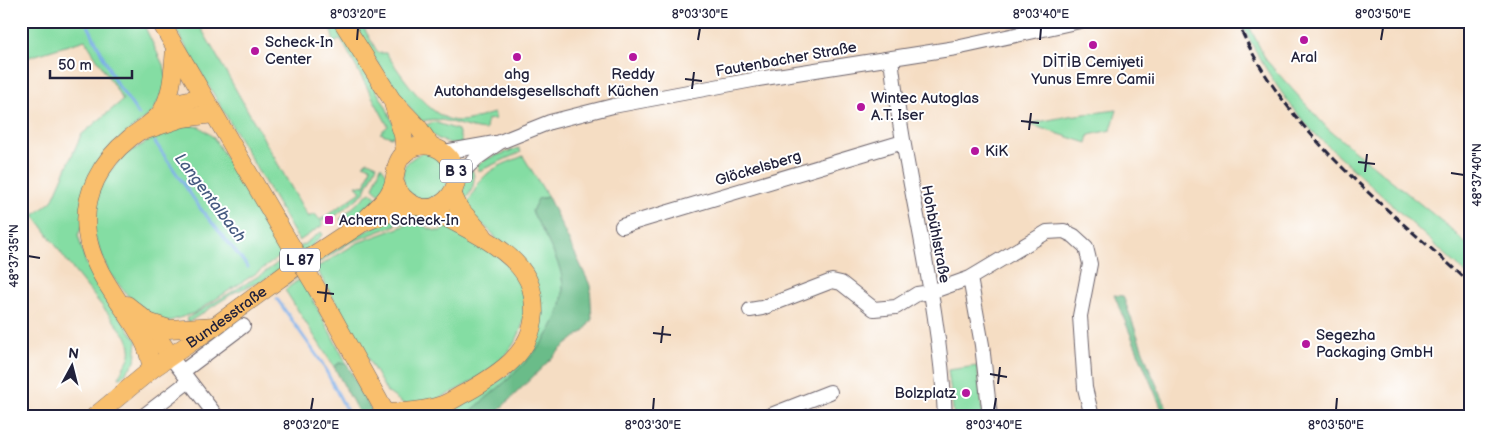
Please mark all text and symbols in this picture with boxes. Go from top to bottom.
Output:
text: 8°03'20"E [330,7,386,22]
text: 8°03'30"E [672,7,728,22]
text: 8°03'40"E [1013,7,1069,22]
text: 8°03'50"E [1355,7,1411,22]
place label: Scheck-In Center [265,33,333,69]
marker: Aral [1298,34,1310,46]
street label: Fautenbacher Straße [714,38,858,81]
marker: DİTİB Cemiyeti Yunus Emre Camii [1087,39,1099,51]
marker: Scheck-In Center [249,45,261,57]
scale bar [50,48,132,80]
place label: Aral [1291,48,1317,67]
marker: ahg Autohandelsgesellschaft [511,51,523,63]
marker: Reddy Küchen [627,51,639,63]
place label: DİTİB Cemiyeti Yunus Emre Camii [1030,53,1155,89]
text: 50 m [58,56,92,75]
place label: ahg Autohandelsgesellschaft [434,65,600,101]
place label: Reddy Küchen [607,65,659,101]
place label: Wintec Autoglas A.T. Iser [871,89,979,125]
marker: Wintec Autoglas A.T. Iser [855,101,867,113]
place label: KiK [985,142,1008,161]
text: 48°37'40"N [1470,143,1485,207]
marker: KiK [969,145,981,157]
street label: Glöckelsberg [713,146,803,191]
water label: Langentalbach [170,150,250,246]
road number: B 3 [440,160,472,182]
street label: Hohbühlstraße [917,184,954,285]
place label: Achern Scheck-In [339,211,459,230]
marker: Achern Scheck-In [323,214,335,226]
text: 48°37'35"N [7,224,22,288]
road number: L 87 [280,248,320,272]
street label: Bundesstraße [183,282,271,353]
place label: Segezha Packaging GmbH [1316,326,1433,362]
marker: Segezha Packaging GmbH [1300,338,1312,350]
north arrow [48,340,98,390]
text: N [67,345,80,363]
place label: Bolzplatz [894,384,957,403]
marker: Bolzplatz [960,387,972,399]
text: 8°03'20"E [283,418,339,433]
text: 8°03'30"E [625,418,681,433]
text: 8°03'40"E [966,418,1022,433]
text: 8°03'50"E [1308,418,1364,433]

